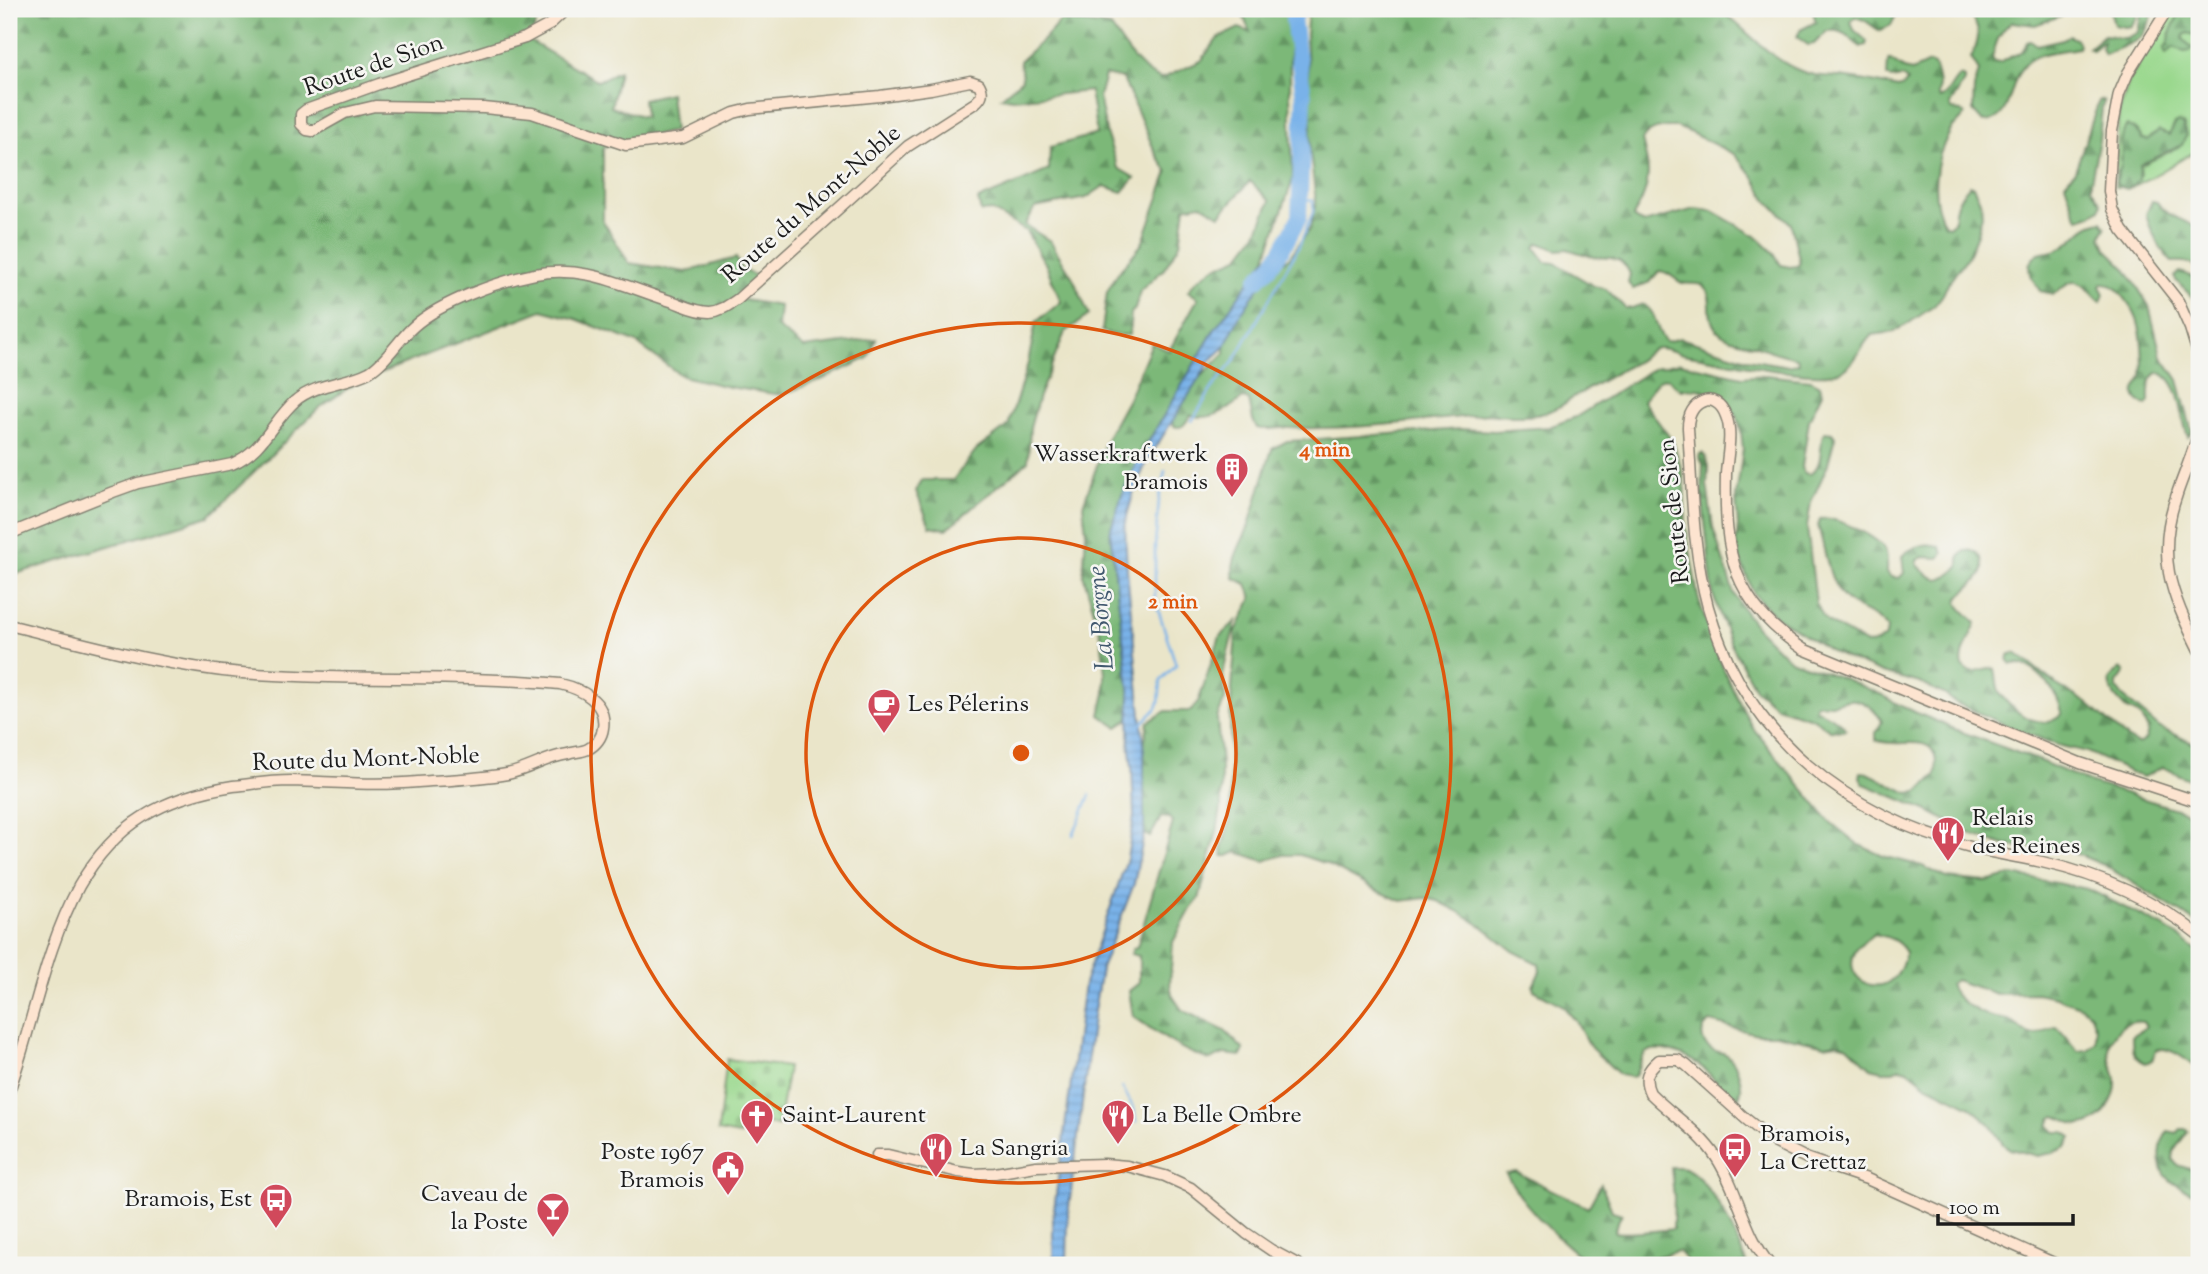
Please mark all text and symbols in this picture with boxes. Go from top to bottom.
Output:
street label: Route de Sion [299,26,449,106]
street label: Route du Mont-Noble [715,118,909,292]
text: 4 min [1299,436,1351,466]
street label: Route de Sion [1650,437,1700,585]
place label: Wasserkraftwerk Bramois [1033,438,1208,500]
building icon: Wasserkraftwerk Bramois [1213,450,1251,499]
water label: La Borgne [1079,564,1125,672]
text: 2 min [1148,588,1199,618]
cafe icon: Les Pélerins [865,686,903,735]
place label: Les Pélerins [908,688,1029,722]
street label: Route du Mont-Noble [252,739,480,781]
centre of rings [1009,741,1033,765]
place label: Relais des Reines [1972,802,2080,864]
restaurant icon: Relais des Reines [1929,814,1967,863]
church icon: Saint-Laurent [738,1097,776,1146]
restaurant icon: La Belle Ombre [1099,1097,1137,1146]
place label: Saint-Laurent [782,1099,926,1133]
place label: La Belle Ombre [1142,1099,1302,1133]
place label: Bramois, La Crettaz [1760,1118,1866,1180]
restaurant icon: La Sangria [917,1130,955,1179]
bus stop icon: Bramois, La Crettaz [1716,1130,1754,1179]
place label: La Sangria [960,1132,1069,1166]
place label: Poste 1967 Bramois [601,1136,704,1198]
public building icon: Poste 1967 Bramois [709,1148,747,1197]
place label: Caveau de la Poste [421,1178,528,1240]
bus stop icon: Bramois, Est [257,1181,295,1230]
place label: Bramois, Est [125,1183,252,1217]
scale bar [1938,1183,2073,1227]
bar icon: Caveau de la Poste [534,1190,572,1239]
text: 100 m [1949,1194,2000,1224]

